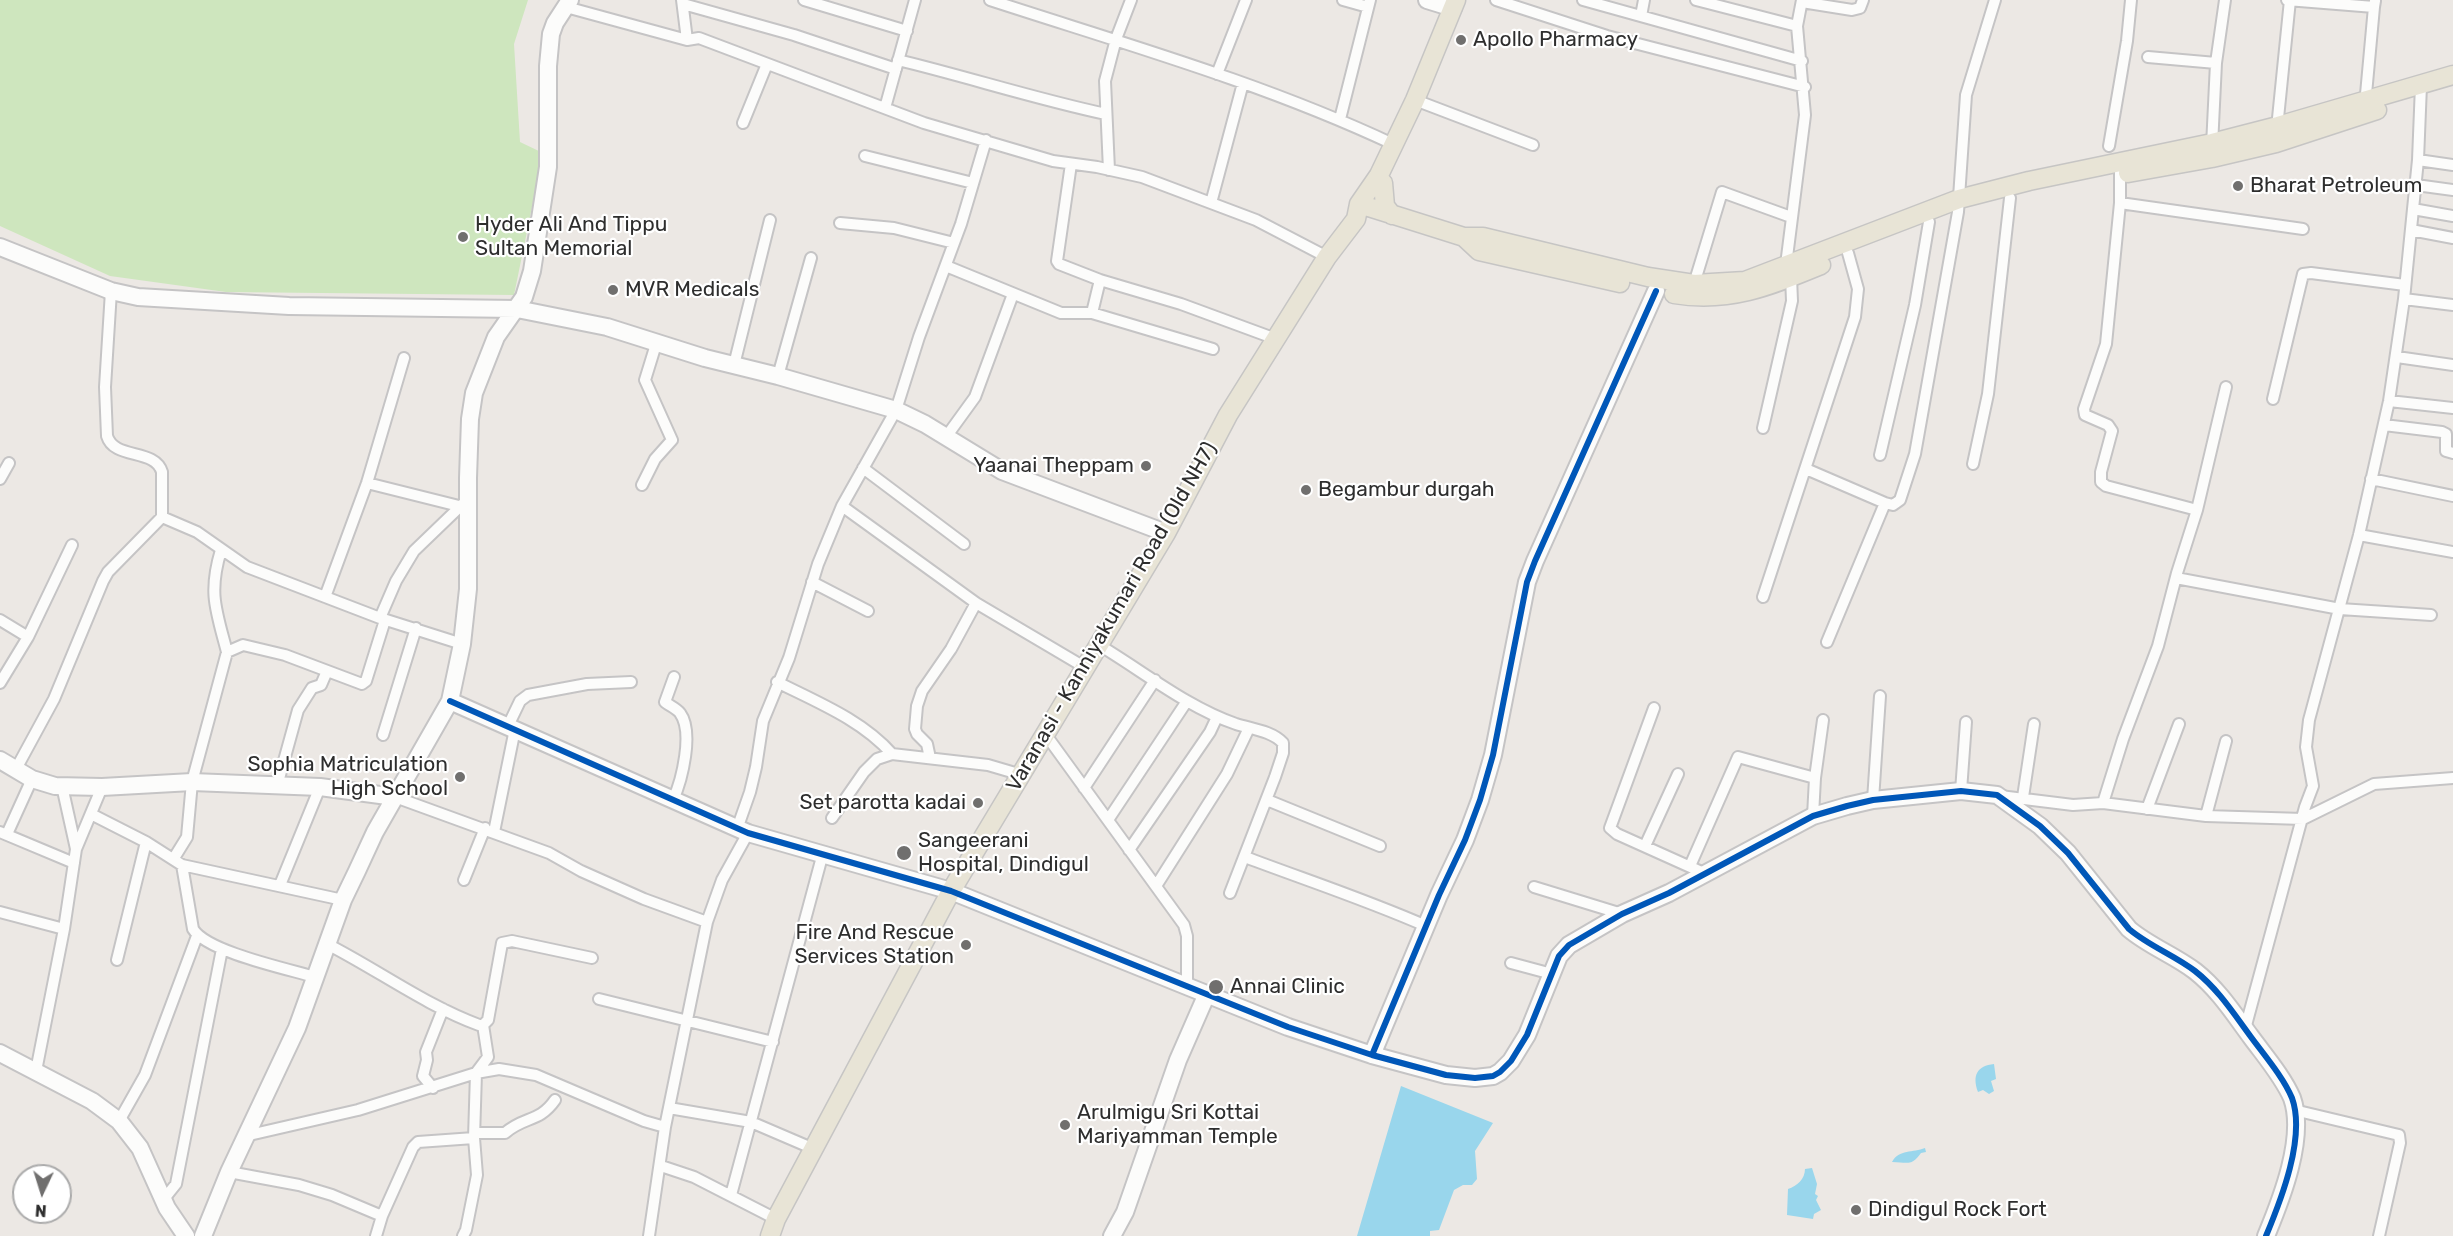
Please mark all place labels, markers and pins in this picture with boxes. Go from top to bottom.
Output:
place label: Apollo Pharmacy [1473,27,1638,53]
marker: Apollo Pharmacy [1454,33,1468,47]
place label: Bharat Petroleum [2250,173,2422,199]
marker: Bharat Petroleum [2231,179,2245,193]
place label: Hyder Ali And Tippu Sultan Memorial [475,212,667,262]
marker: Hyder Ali And Tippu Sultan Memorial [456,230,470,244]
place label: MVR Medicals [625,277,759,303]
marker: MVR Medicals [606,283,620,297]
place label: Yaanai Theppam [973,453,1134,479]
marker: Yaanai Theppam [1139,459,1153,473]
place label: Begambur durgah [1318,477,1495,503]
marker: Begambur durgah [1299,483,1313,497]
place label: Sophia Matriculation High School [247,752,448,802]
marker: Sophia Matriculation High School [453,770,467,784]
place label: Set parotta kadai [800,790,966,816]
marker: Set parotta kadai [971,796,985,810]
place label: Sangeerani Hospital, Dindigul [918,828,1089,878]
marker: Sangeerani Hospital, Dindigul [895,844,913,862]
place label: Fire And Rescue Services Station [794,920,954,970]
marker: Fire And Rescue Services Station [959,938,973,952]
place label: Annai Clinic [1230,974,1345,1000]
marker: Annai Clinic [1207,978,1225,996]
place label: Arulmigu Sri Kottai Mariyamman Temple [1077,1100,1278,1150]
marker: Arulmigu Sri Kottai Mariyamman Temple [1058,1118,1072,1132]
place label: Dindigul Rock Fort [1868,1197,2047,1223]
marker: Dindigul Rock Fort [1849,1203,1863,1217]

